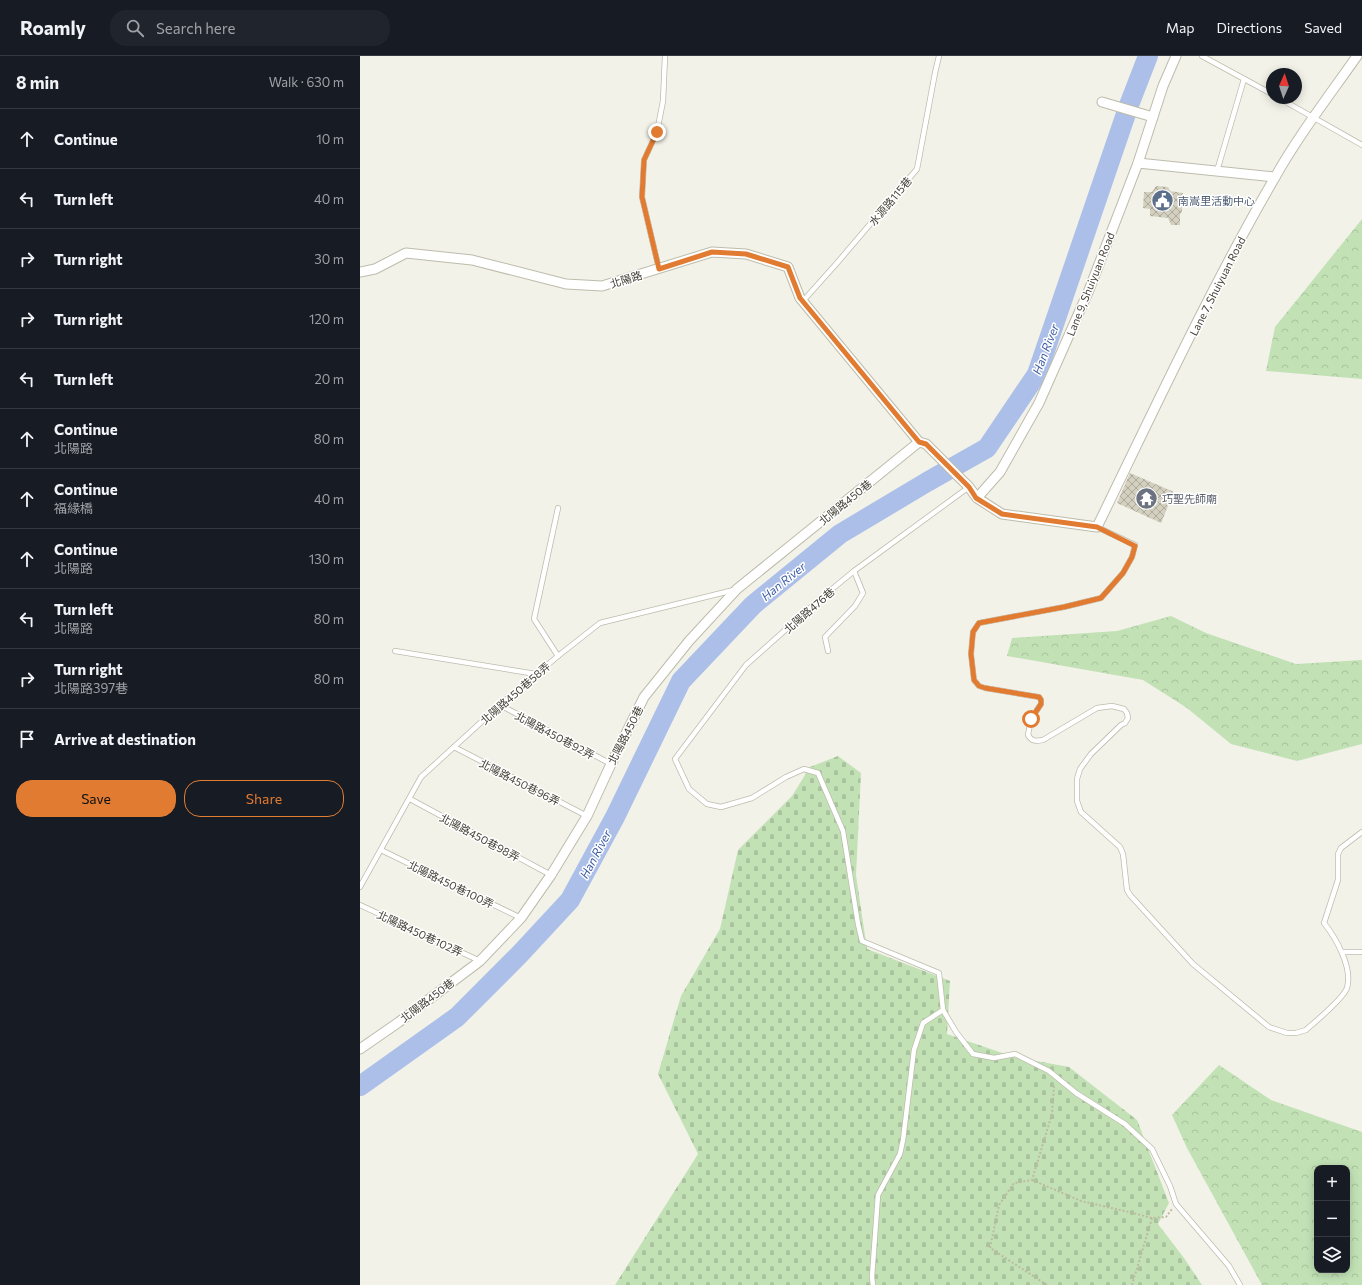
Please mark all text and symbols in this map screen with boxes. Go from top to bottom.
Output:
search box [110,10,390,46]
text: Roamly [20,16,86,39]
icon: search [124,17,146,39]
text: Search here [156,19,235,37]
text: Map [1166,19,1195,36]
text: Directions [1217,19,1282,36]
text: Saved [1304,19,1342,36]
north arrow [1266,68,1302,104]
text: 8 min [16,72,59,93]
text: Walk · 630 m [269,74,344,90]
route end [648,123,666,141]
icon: ahead [16,128,38,150]
text: Continue [54,130,118,148]
text: 10 m [316,131,344,147]
street label: 水源路115巷 [866,174,914,228]
public building icon: 南嵩里活動中心 [1150,187,1176,213]
icon: left [16,188,38,210]
text: Turn left [54,190,113,208]
text: 40 m [314,191,344,207]
place label: 南嵩里活動中心 [1178,194,1255,207]
street label: Lane 9, Shuiyuan Road [1063,230,1117,338]
street label: Lane 7, Shuiyuan Road [1186,234,1248,338]
icon: right [16,248,38,270]
text: Turn right [54,250,123,268]
text: 30 m [314,251,344,267]
street label: 北陽路 [608,268,644,290]
icon: right [16,308,38,330]
text: Turn right [54,310,123,328]
text: 120 m [309,311,344,327]
water label: Han River [1029,321,1061,376]
icon: left [16,368,38,390]
text: Turn left [54,370,113,388]
text: 20 m [315,371,344,387]
text: Continue [54,420,118,438]
icon: ahead [16,428,38,450]
text: 80 m [314,431,344,447]
text: 北陽路 [54,440,93,456]
street label: 北陽路450巷 [816,477,874,527]
text: Continue [54,480,118,498]
temple icon: 巧聖先師廟 [1133,485,1159,511]
icon: ahead [16,488,38,510]
text: 40 m [314,491,344,507]
place label: 巧聖先師廟 [1162,492,1217,505]
text: 福緣橋 [54,500,93,516]
text: Continue [54,540,118,558]
icon: ahead [16,548,38,570]
text: 130 m [309,551,344,567]
water label: Han River [758,558,809,603]
text: 北陽路 [54,560,93,576]
street label: 北陽路476巷 [781,584,837,636]
text: Turn left [54,600,113,618]
icon: left [16,608,38,630]
text: 80 m [314,611,344,627]
text: 北陽路 [54,620,93,636]
street label: 北陽路450巷58弄 [477,659,553,727]
text: Turn right [54,660,123,678]
icon: right [16,668,38,690]
text: 80 m [314,671,344,687]
text: 北陽路397巷 [54,680,128,696]
street label: 北陽路450巷 [605,703,645,767]
street label: 北陽路450巷92弄 [513,709,597,761]
route start [1022,710,1040,728]
icon: arrive [16,728,38,750]
text: Arrive at destination [54,730,196,748]
street label: 北陽路450巷96弄 [478,756,562,808]
button: Save [16,780,176,817]
button: Share [184,780,344,817]
street label: 北陽路450巷98弄 [438,810,522,864]
water label: Han River [576,826,614,881]
street label: 北陽路450巷100弄 [406,858,496,910]
street label: 北陽路450巷102弄 [375,907,465,959]
street label: 北陽路450巷 [397,976,457,1024]
map controls [1314,1165,1350,1273]
button: + [1314,1165,1350,1201]
button: − [1314,1201,1350,1237]
button: layers [1314,1237,1350,1273]

